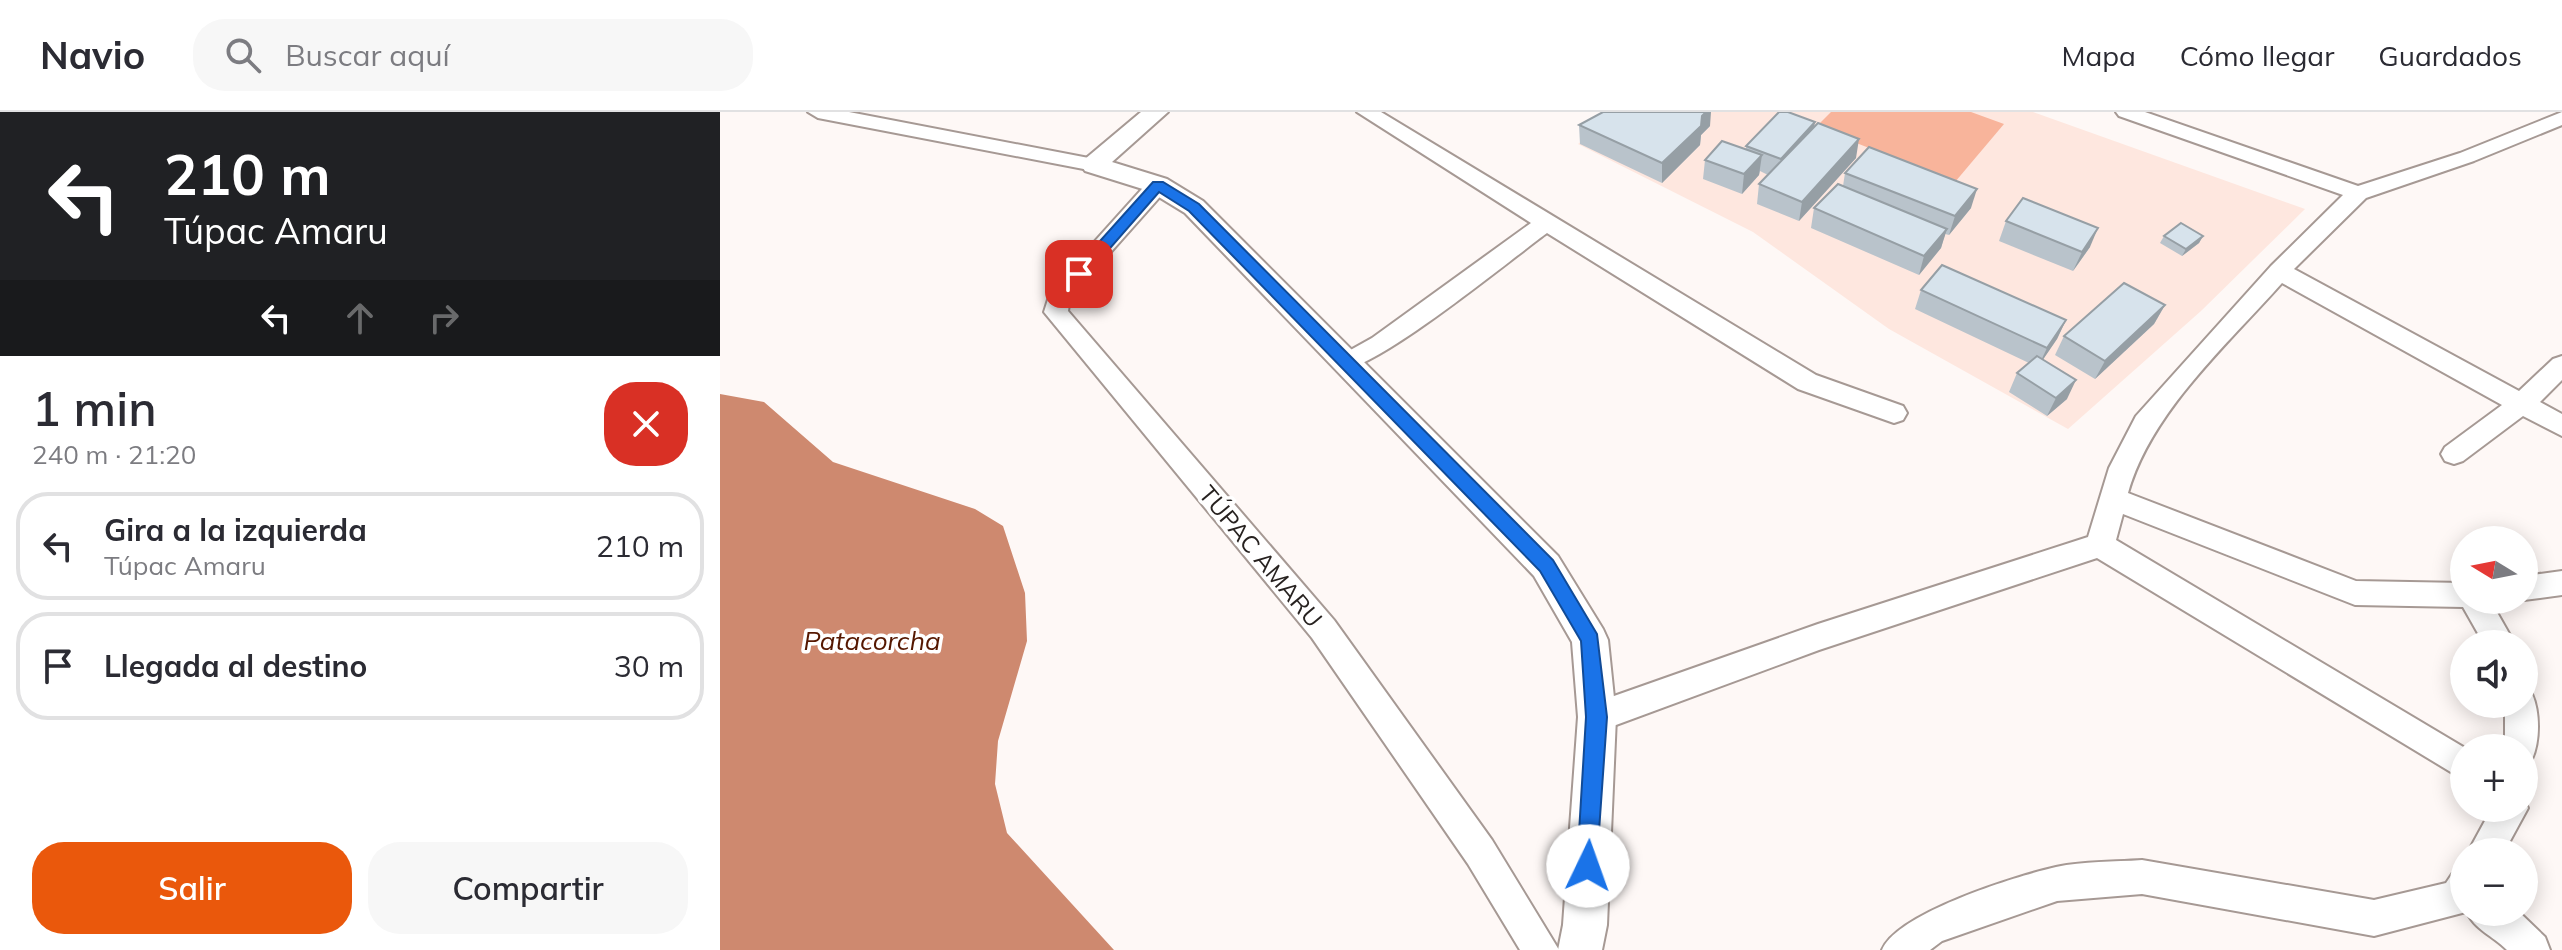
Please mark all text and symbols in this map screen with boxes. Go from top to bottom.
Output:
search box [193,19,753,91]
text: Navio [40,31,145,79]
icon: search [221,33,265,77]
text: Buscar aquí [285,36,450,74]
text: Mapa [2061,38,2136,73]
text: Cómo llegar [2180,38,2334,73]
text: Guardados [2378,38,2522,73]
text: 210 m [164,139,331,209]
icon: left [32,144,136,248]
text: Túpac Amaru [164,208,388,253]
pin [1045,240,1113,308]
icon: arrive [1057,252,1101,296]
icon: left [254,296,298,340]
icon: ahead [338,296,382,340]
icon: right [422,296,466,340]
text: 1 min [32,378,157,438]
button: close [604,382,688,466]
text: 240 m · 21:20 [32,438,196,471]
street label: TÚPAC AMARU [1193,479,1329,633]
text: Gira a la izquierda [104,511,367,549]
icon: left [36,524,80,568]
north arrow [2450,526,2538,614]
map controls [2450,526,2538,926]
text: 210 m [596,527,684,565]
text: Túpac Amaru [104,549,266,582]
water label: Patacorcha [803,624,941,657]
button: sound [2450,630,2538,718]
icon: arrive [36,644,80,688]
text: Llegada al destino [104,647,367,685]
text: 30 m [614,647,684,685]
button: + [2450,734,2538,822]
position arrow [1546,824,1630,908]
button: − [2450,838,2538,926]
button: Salir [32,842,352,934]
button: Compartir [368,842,688,934]

